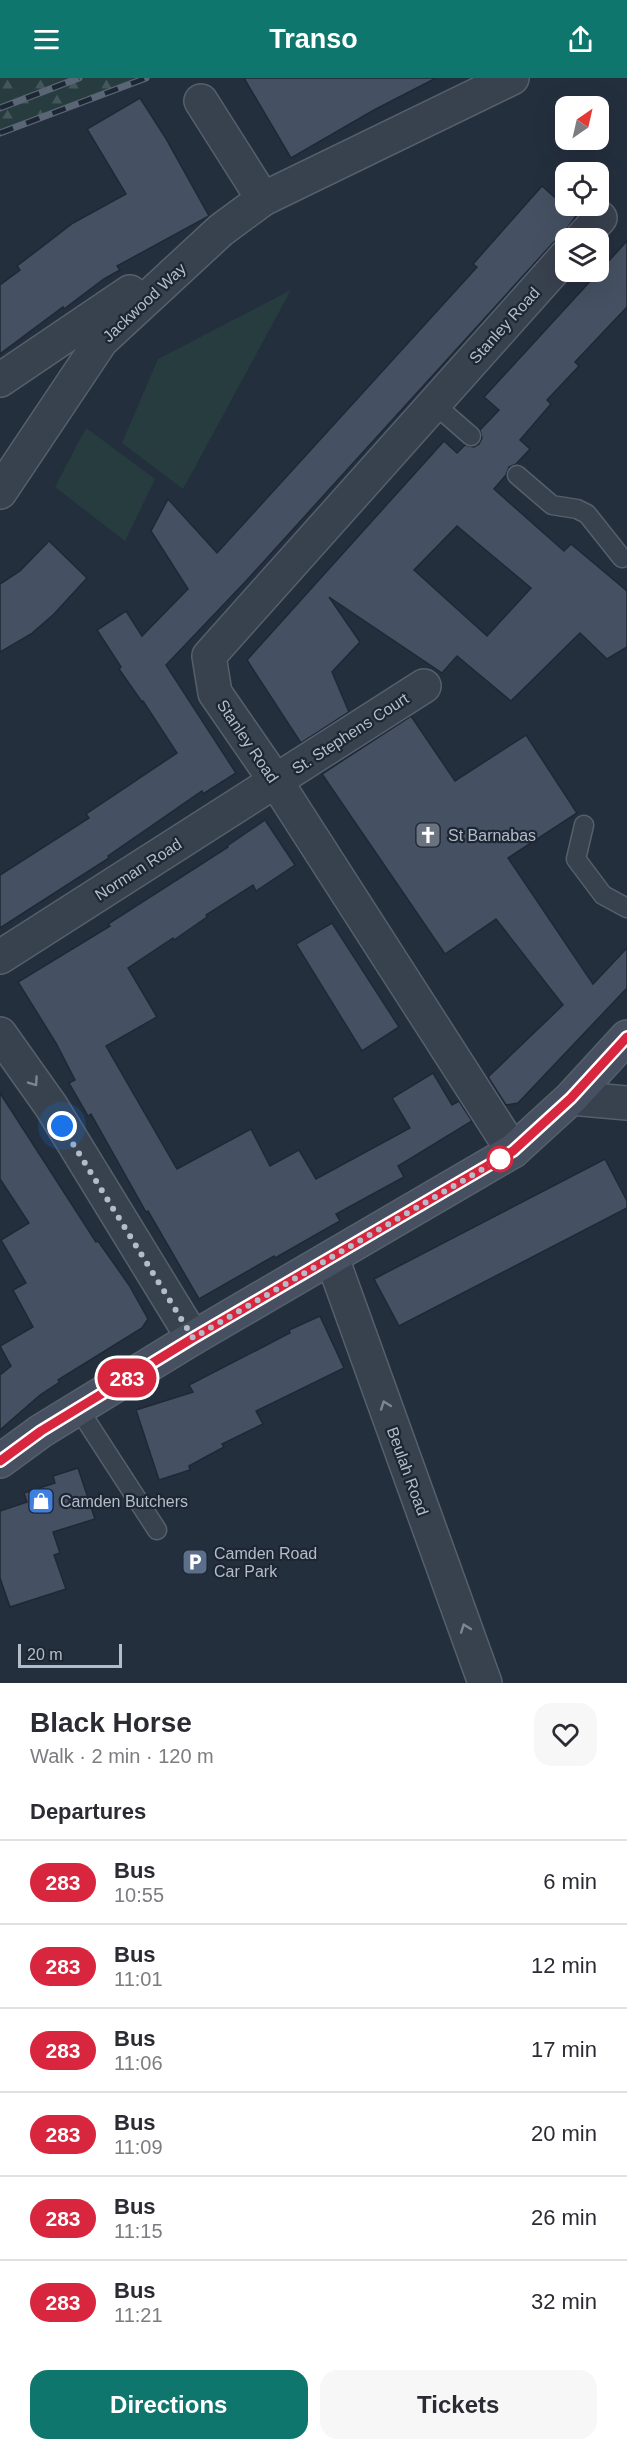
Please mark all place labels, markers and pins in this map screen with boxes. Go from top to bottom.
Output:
church icon: St Barnabas [413,820,443,850]
place label: St Barnabas [448,827,536,844]
unlabelled marker [487,1146,513,1172]
shop icon: Camden Butchers [26,1486,56,1516]
place label: Camden Butchers [60,1493,188,1510]
place label: Camden Road Car Park [214,1545,317,1580]
parking icon: Camden Road Car Park [180,1547,210,1577]

